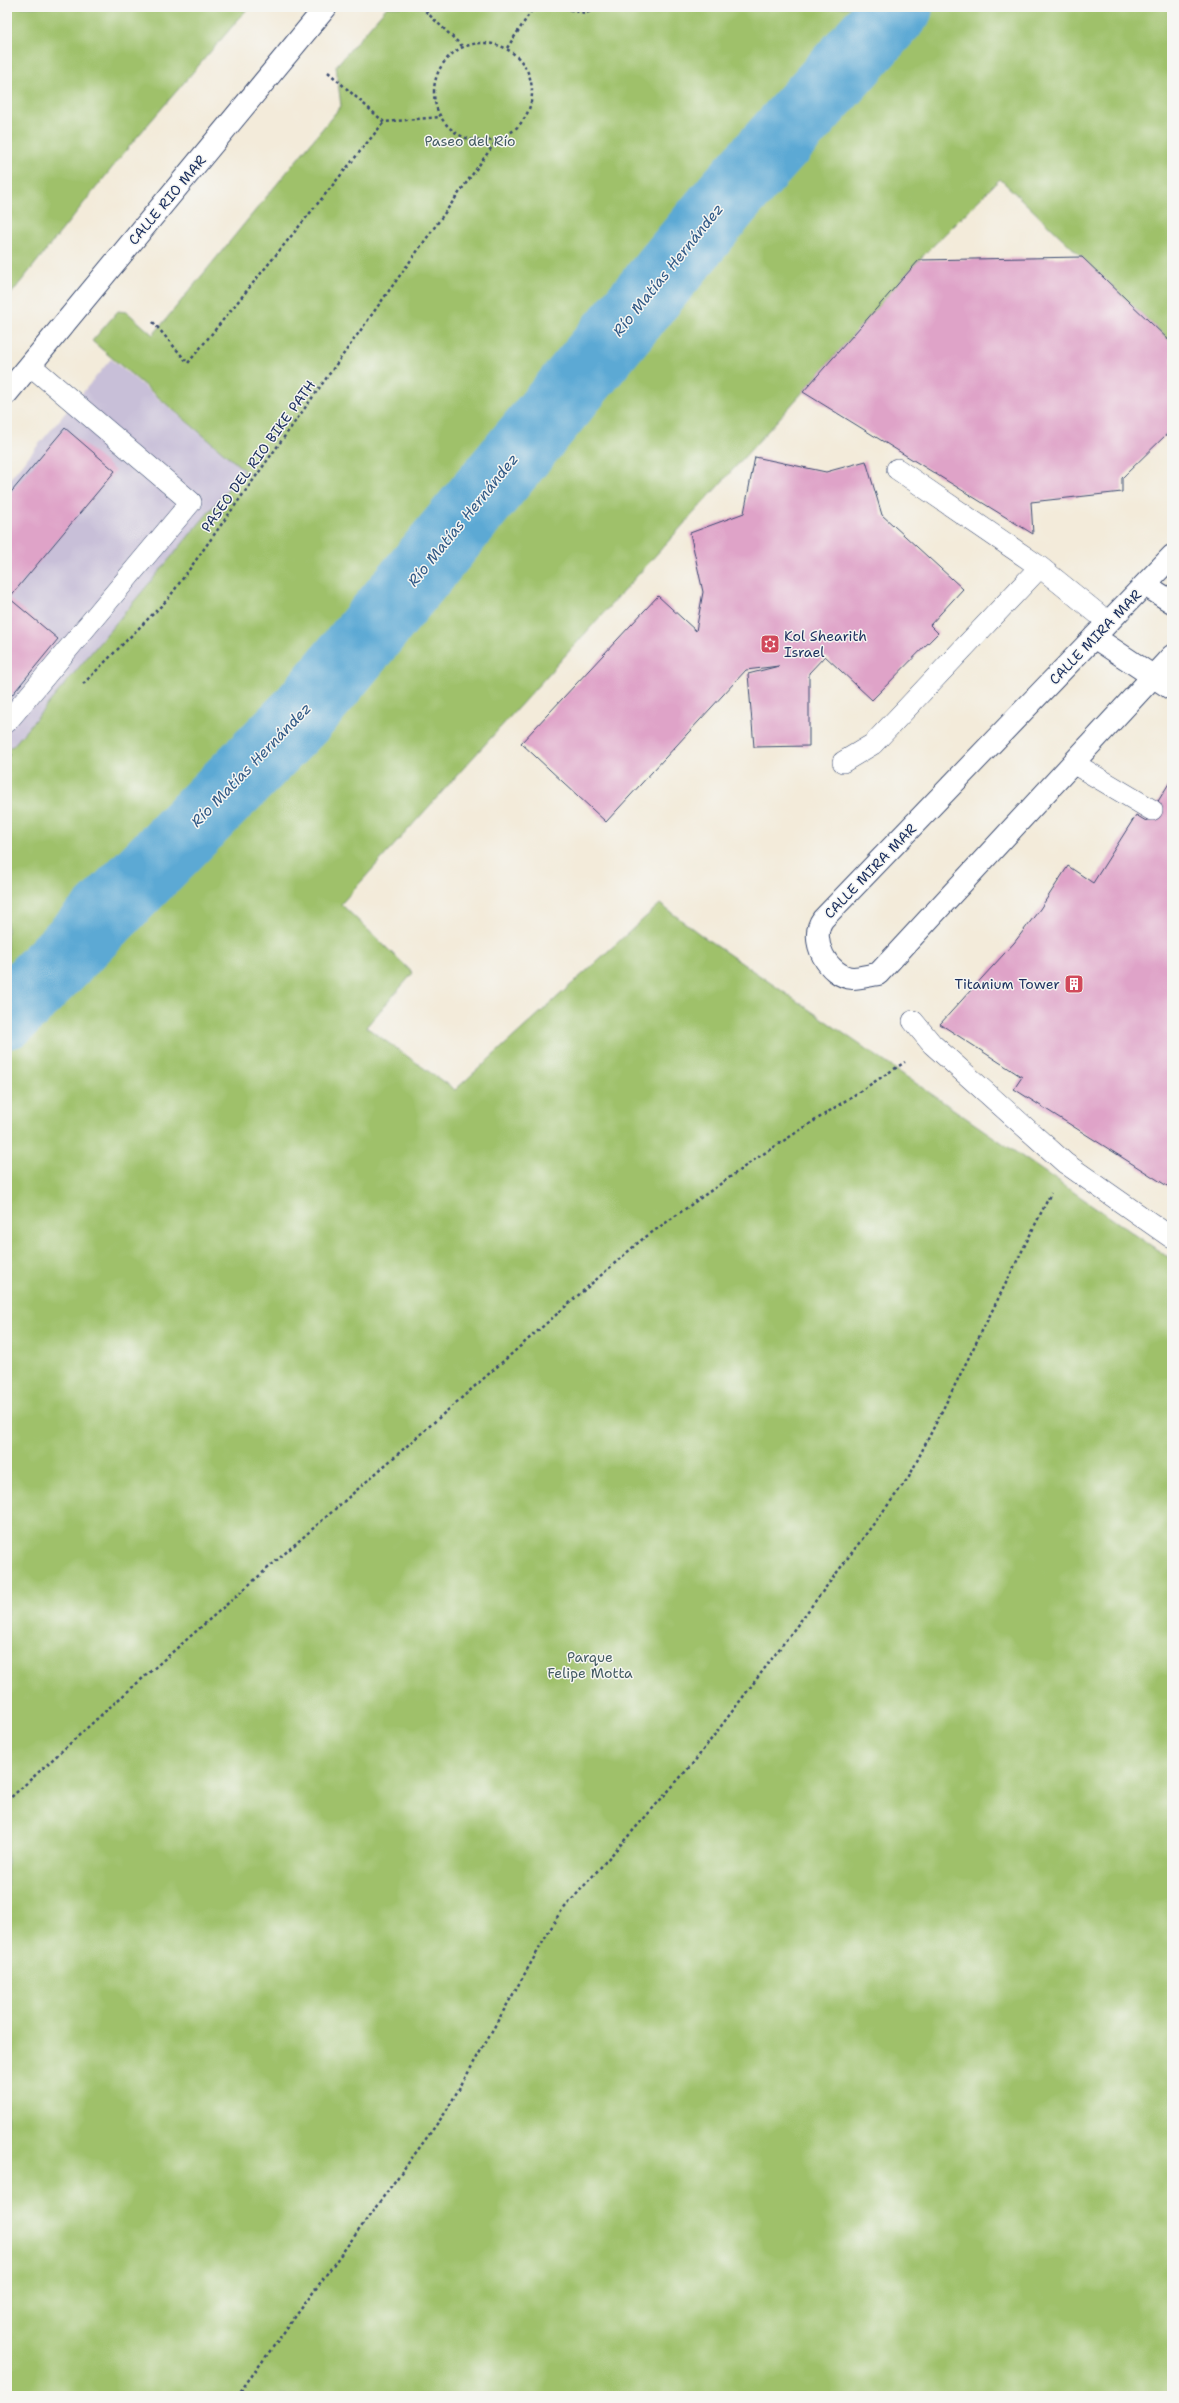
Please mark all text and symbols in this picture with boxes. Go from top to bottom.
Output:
park label: Paseo del Río [424,132,516,150]
street label: CALLE RIO MAR [124,151,210,248]
water label: Río Matías Hernández [608,199,728,341]
street label: PASEO DEL RIO BIKE PATH [197,377,319,535]
water label: Río Matías Hernández [403,449,523,591]
street label: CALLE MIRA MAR [1045,585,1145,688]
place label: Kol Shearith Israel [784,627,867,661]
synagogue icon: Kol Shearith Israel [759,633,781,655]
water label: Río Matías Hernández [186,699,316,831]
street label: CALLE MIRA MAR [820,819,920,922]
building icon: Titanium Tower [1063,973,1085,995]
place label: Titanium Tower [955,975,1060,993]
park label: Parque Felipe Motta [547,1648,633,1682]

